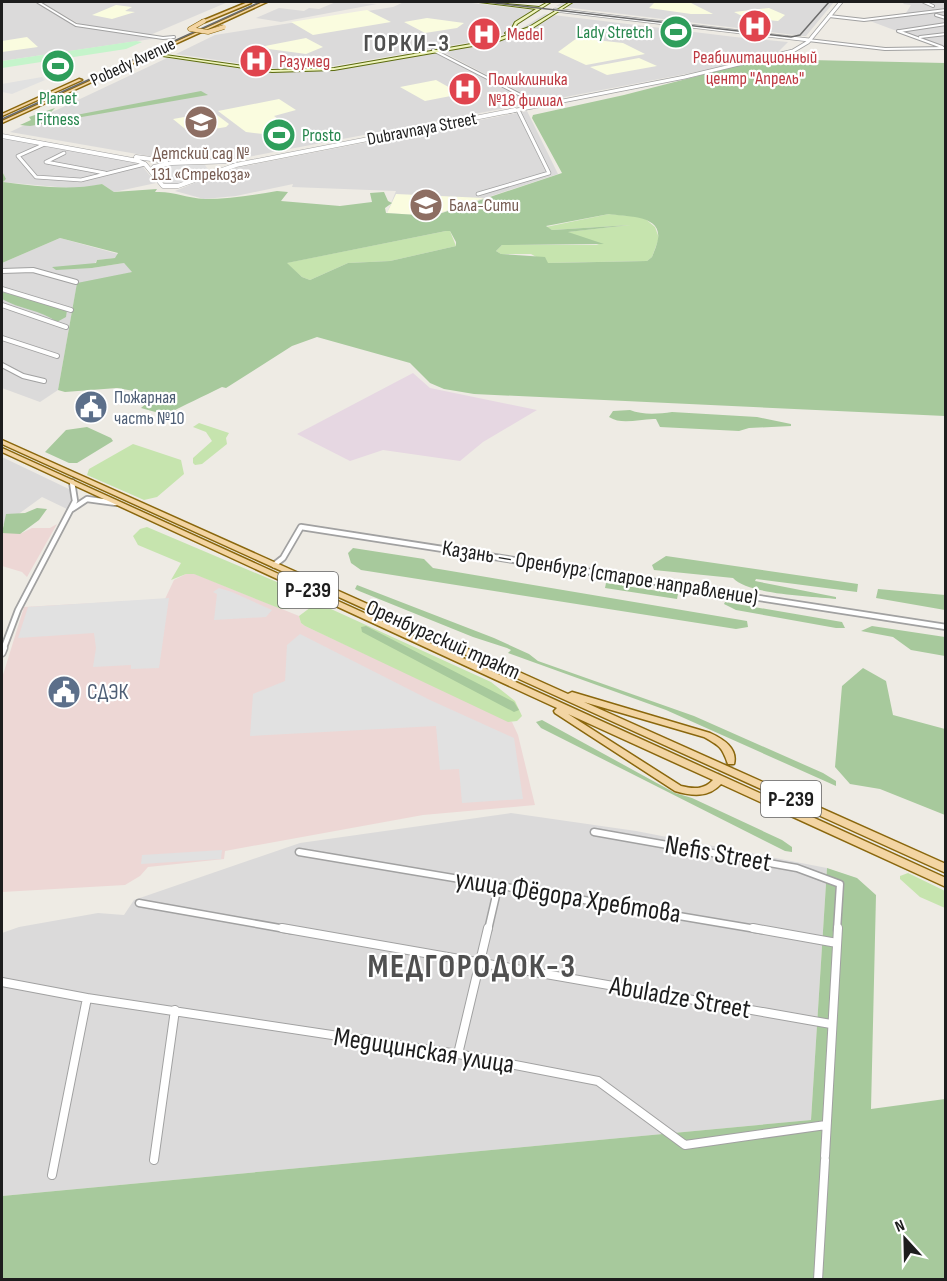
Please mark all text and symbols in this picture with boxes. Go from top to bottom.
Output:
hospital icon: Реабилитационный центр "Апрель" [737,8,773,44]
sports icon: Lady Stretch [658,14,694,50]
hospital icon: Medel [466,16,502,52]
place label: Lady Stretch [577,22,653,43]
place label: Medel [507,24,543,45]
district label: ГОРКИ-3 [364,29,450,58]
street label: Pobedy Avenue [87,33,179,91]
hospital icon: Разумед [238,43,274,79]
place label: Реабилитационный центр "Апрель" [693,47,817,89]
sports icon: Planet Fitness [40,48,76,84]
place label: Разумед [279,51,330,72]
place label: Поликлиника №18 филиал [488,69,568,111]
hospital icon: Поликлиника №18 филиал [447,71,483,107]
place label: Planet Fitness [36,88,80,130]
school or university icon: Детский сад № 131 «Стрекоза» [183,104,219,140]
street label: Dubravnaya Street [365,108,479,150]
sports icon: Prosto [261,117,297,153]
place label: Prosto [302,125,341,146]
place label: Детский сад № 131 «Стрекоза» [151,143,251,185]
school or university icon: Бала-Сити [408,187,444,223]
place label: Бала-Сити [449,195,519,216]
place label: Пожарная часть №10 [114,387,185,429]
public building icon: Пожарная часть №10 [73,389,109,425]
street label: Казань — Оренбург (старое направление) [440,535,760,611]
road number: Р-239 [278,572,338,608]
street label: Оренбургский тракт [362,594,524,686]
public building icon: СДЭК [46,674,82,710]
place label: СДЭК [87,679,128,706]
road number: Р-239 [761,781,821,817]
street label: Nefis Street [662,829,774,879]
street label: улица Фёдора Хребтова [453,863,683,931]
district label: МЕДГОРОДОК-3 [368,947,576,987]
street label: Abuladze Street [606,970,753,1026]
street label: Медицинская улица [332,1021,516,1081]
north arrow [875,1209,935,1269]
text: N [892,1216,907,1237]

